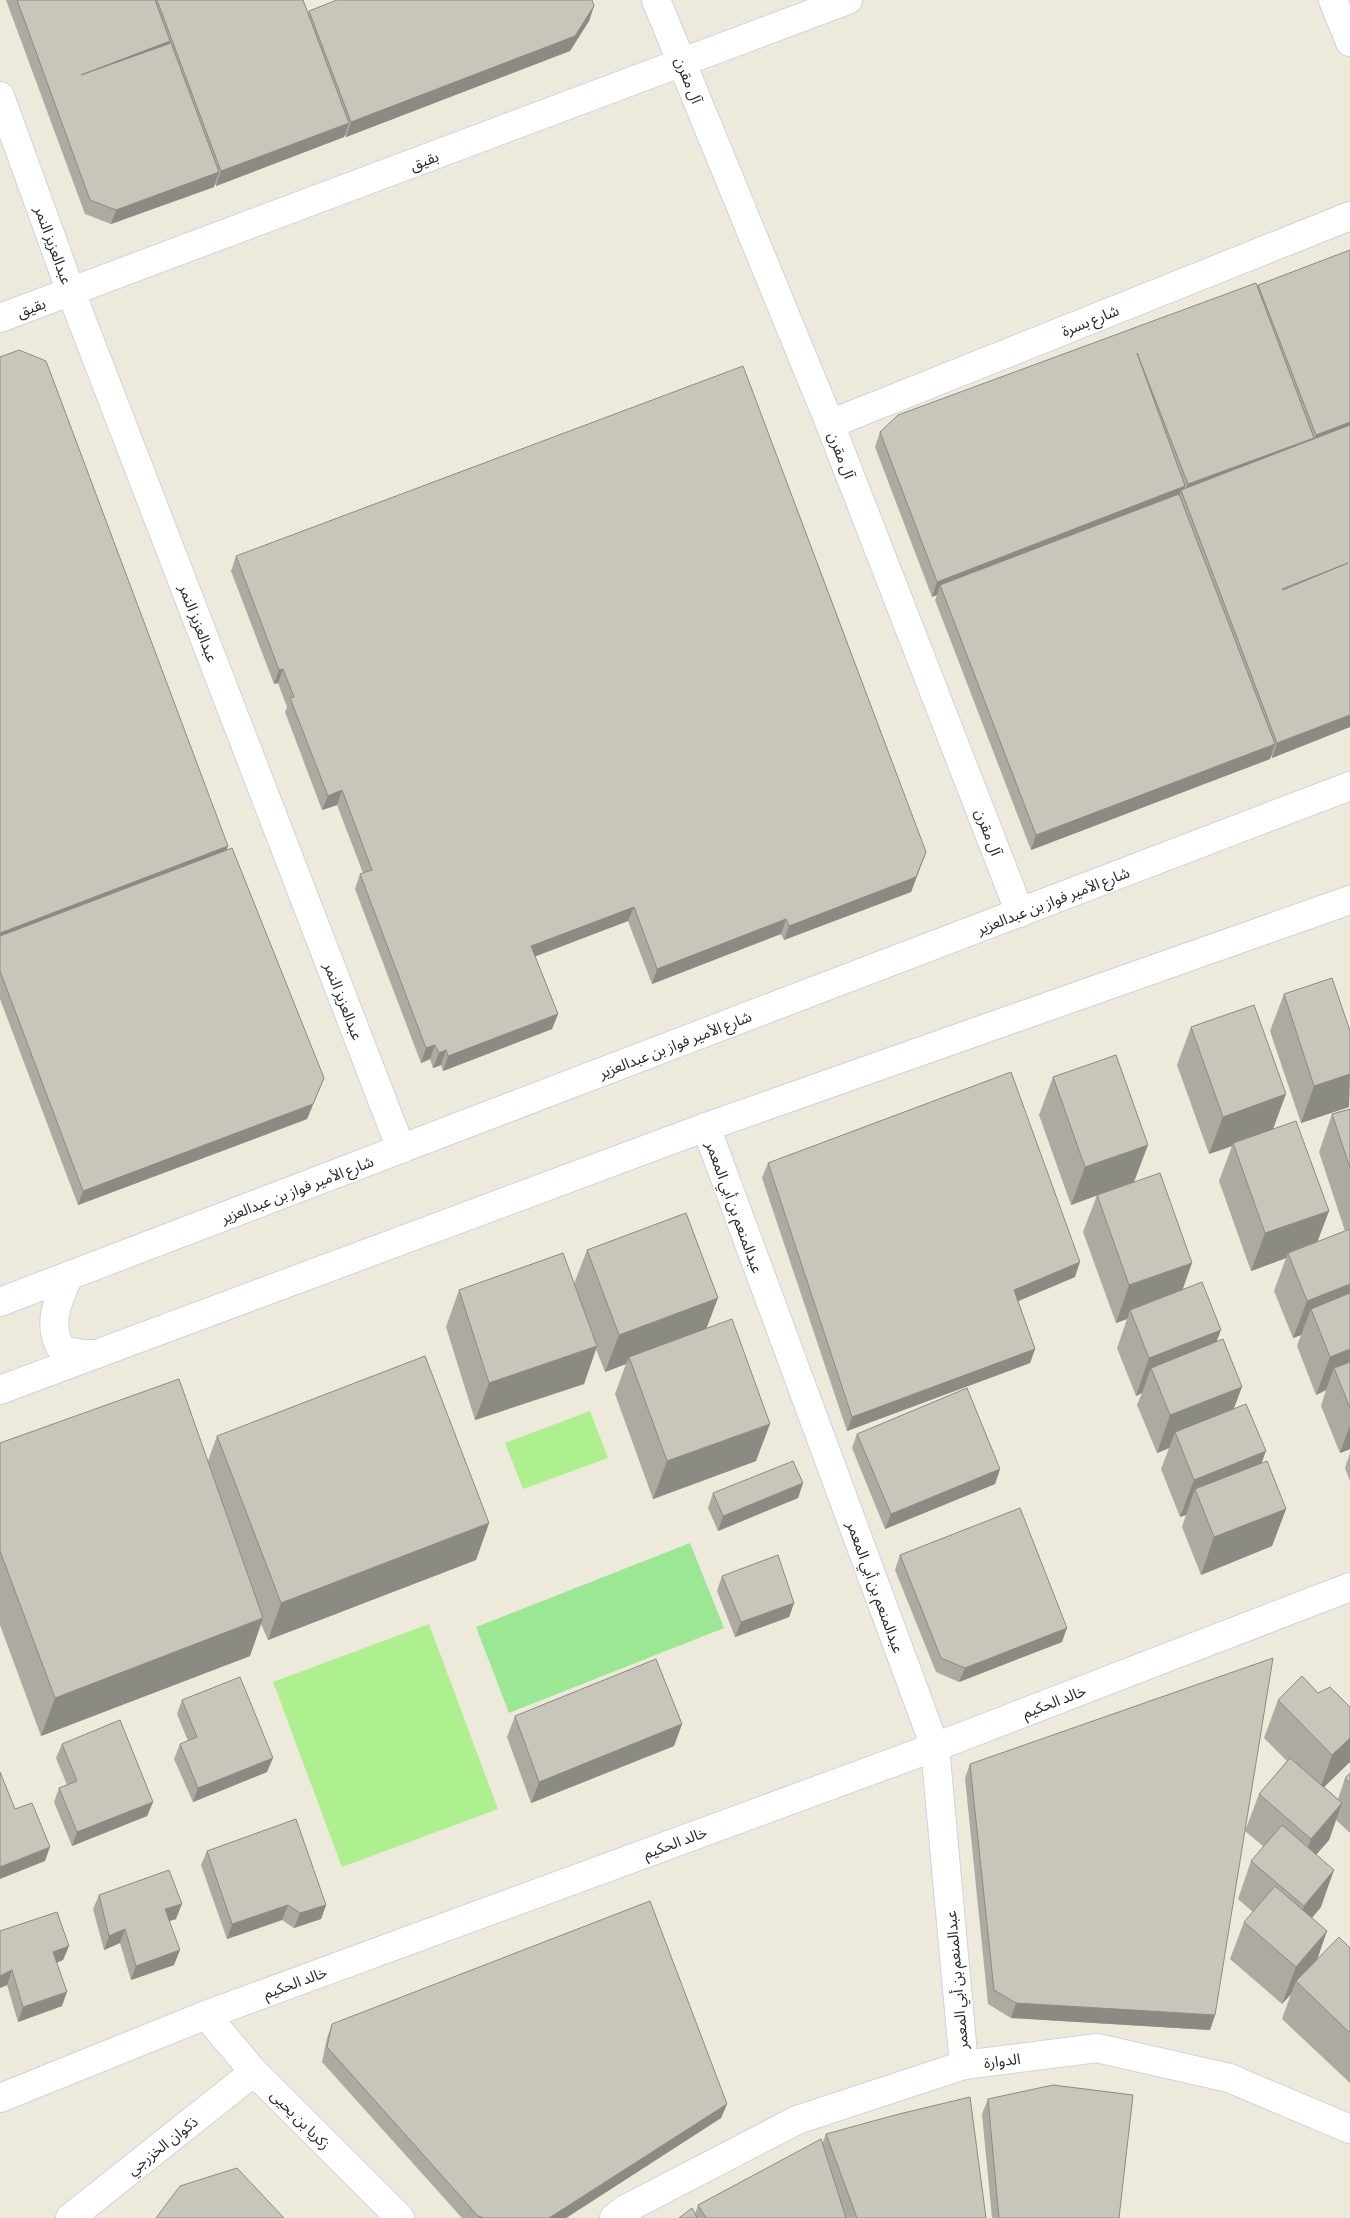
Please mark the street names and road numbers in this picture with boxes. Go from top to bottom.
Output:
street label: آل مقرن [671,54,707,107]
street label: بقيق [407,147,441,175]
street label: عبدالعزيز النمر [30,202,77,287]
street label: بقيق [14,294,48,322]
street label: شارع بسرة [1059,300,1123,343]
street label: آل مقرن [824,429,859,482]
street label: عبدالعزيز النمر [175,581,222,665]
street label: آل مقرن [971,806,1006,859]
street label: شارع الأمير فواز بن عبدالعزير [973,862,1134,942]
street label: عبدالعزيز النمر [320,959,367,1043]
street label: شارع الأمير فواز بن عبدالعزير [595,1006,756,1086]
street label: عبدالمنعم بن أبي المعمر [699,1138,767,1277]
street label: شارع الأمير فواز بن عبدالعزير [217,1151,378,1231]
street label: عبدالمنعم بن أبي المعمر [840,1518,908,1657]
street label: خالد الحكيم [1020,1681,1090,1724]
street label: خالد الحكيم [641,1822,711,1865]
street label: عبدالمنعم بن أبي المعمر [941,1909,975,2051]
street label: خالد الحكيم [261,1962,331,2005]
street label: الدوارة [983,2049,1021,2072]
street label: زكريا بن يحيى [267,2085,335,2153]
street label: ذكوان الخزرجي [123,2112,203,2181]

